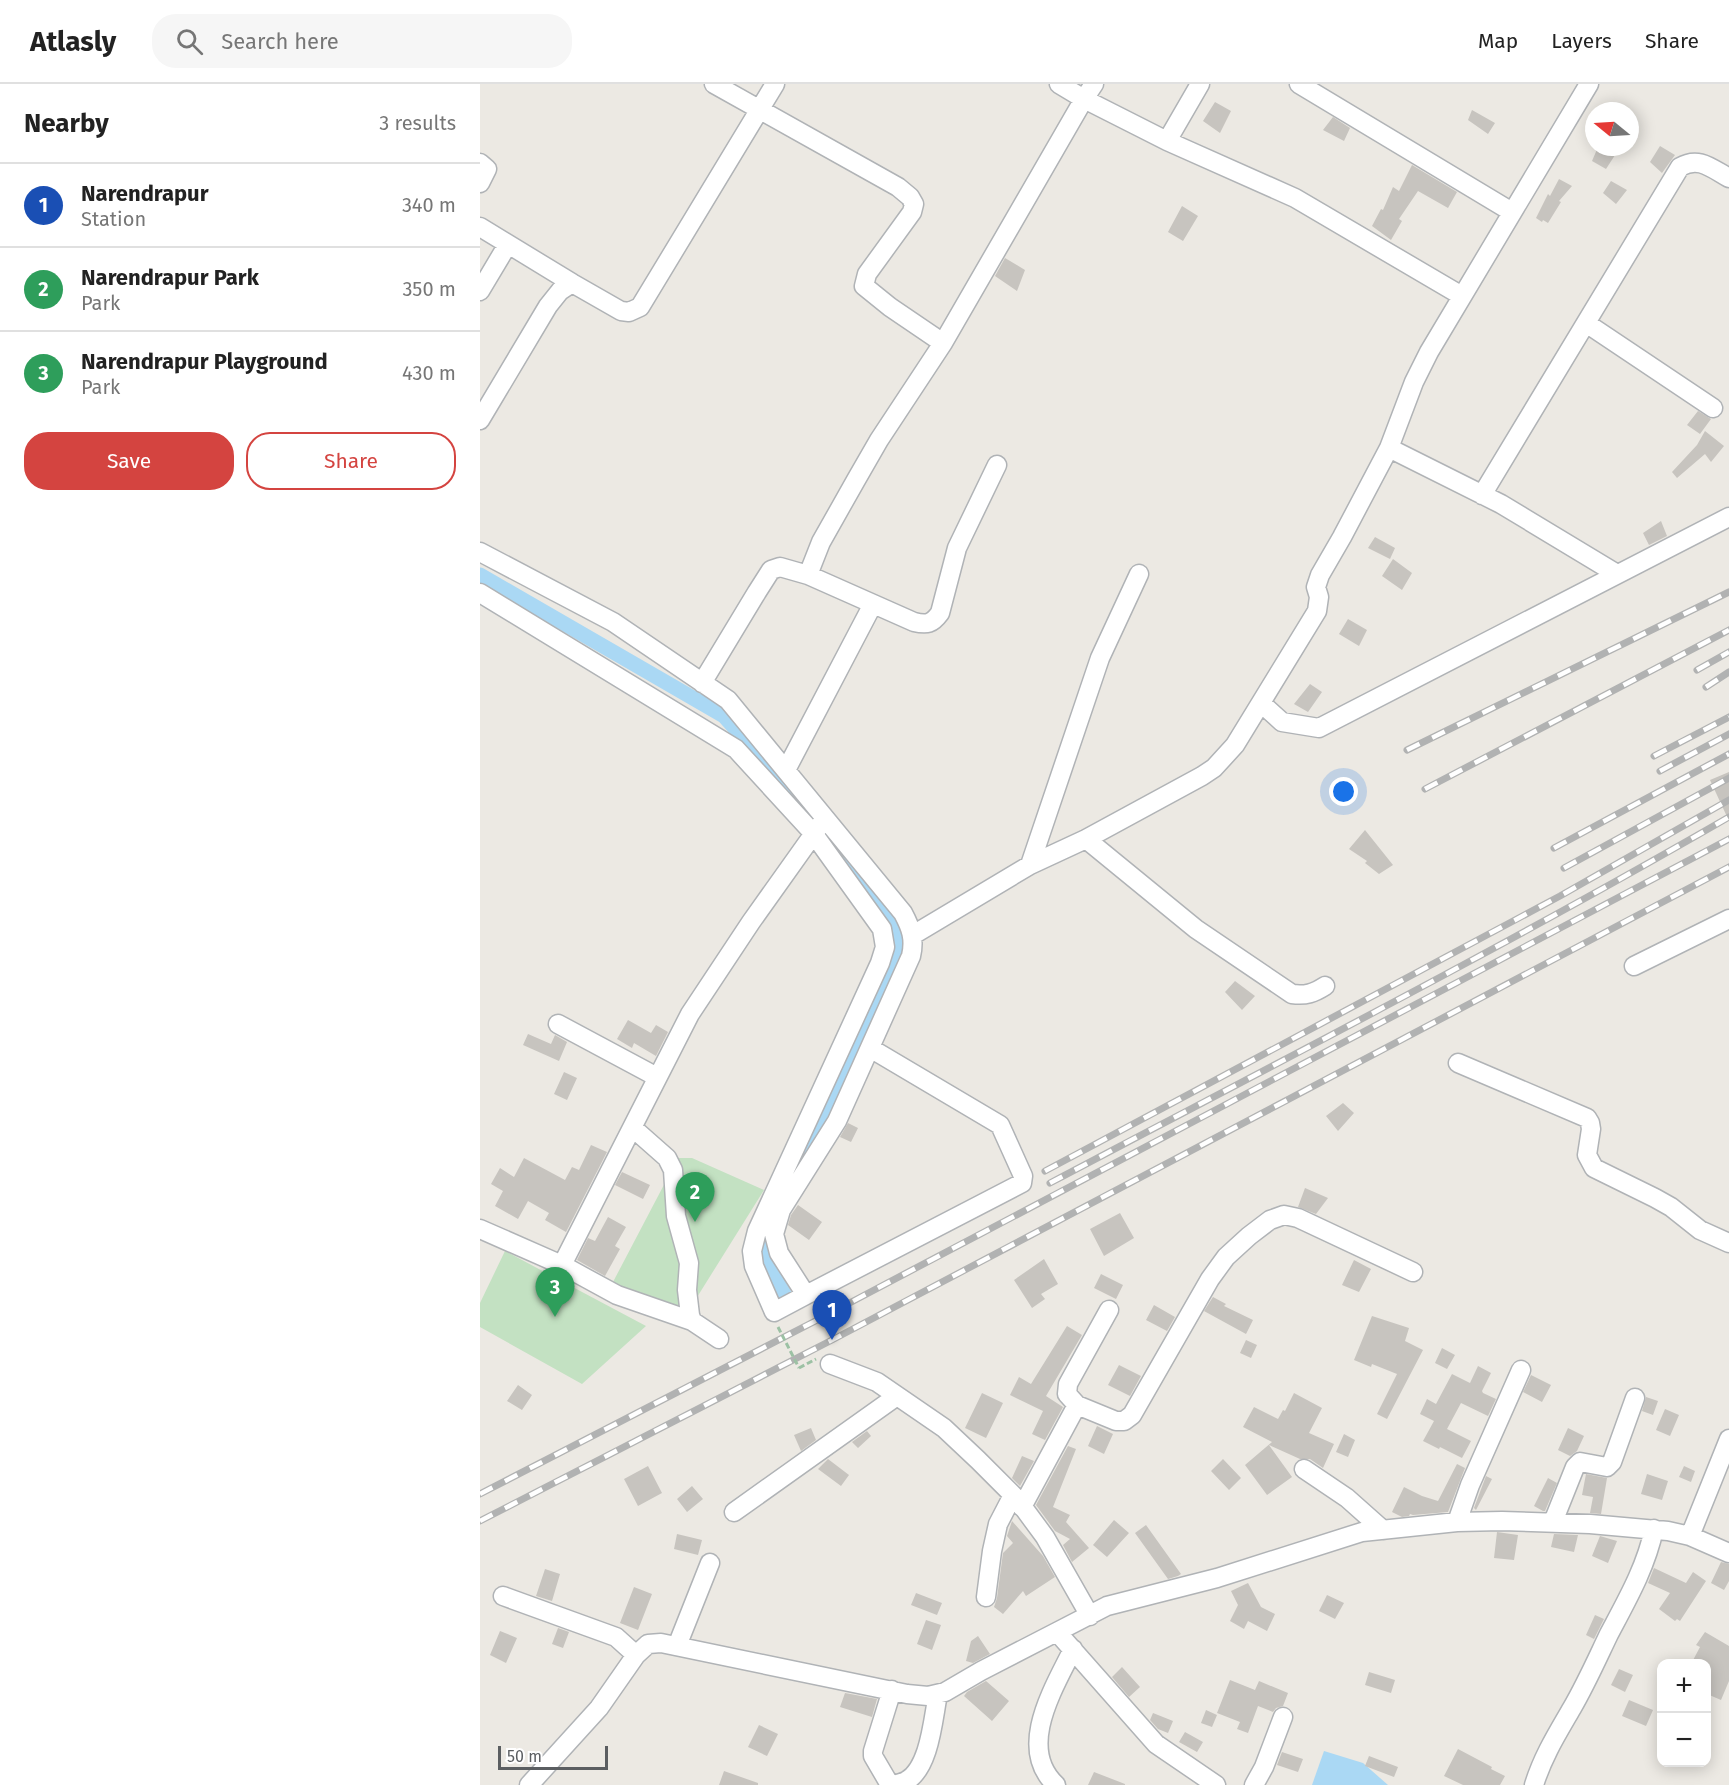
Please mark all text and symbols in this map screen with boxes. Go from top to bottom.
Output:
search box [152,14,572,68]
text: Atlasly [30,25,116,58]
icon: search [173,25,206,58]
text: Search here [221,28,339,55]
text: Map [1478,28,1518,54]
text: Layers [1551,28,1612,54]
text: Share [1645,28,1699,54]
north arrow [1585,102,1639,156]
text: Nearby [24,108,109,139]
text: 3 results [379,111,456,135]
text: Narendrapur [81,180,209,207]
text: 1 [39,193,48,217]
text: 340 m [402,193,456,217]
text: Station [81,207,146,231]
text: Narendrapur Park [81,264,259,291]
text: 2 [38,277,49,301]
text: 350 m [402,277,456,301]
text: Park [81,291,120,315]
text: Narendrapur Playground [81,348,328,375]
text: 3 [38,361,49,385]
text: 430 m [402,361,456,385]
text: Park [81,375,120,399]
button: Save [24,432,234,490]
button: Share [246,432,456,490]
your location [1329,777,1358,806]
pin: 2 [676,1172,714,1222]
pin: 3 [536,1268,574,1317]
pin: 1 [812,1290,852,1340]
map controls [1657,1659,1711,1767]
button: + [1657,1659,1711,1713]
button: − [1657,1713,1711,1767]
scale bar [498,1743,608,1770]
text: 50 m [507,1747,542,1766]

